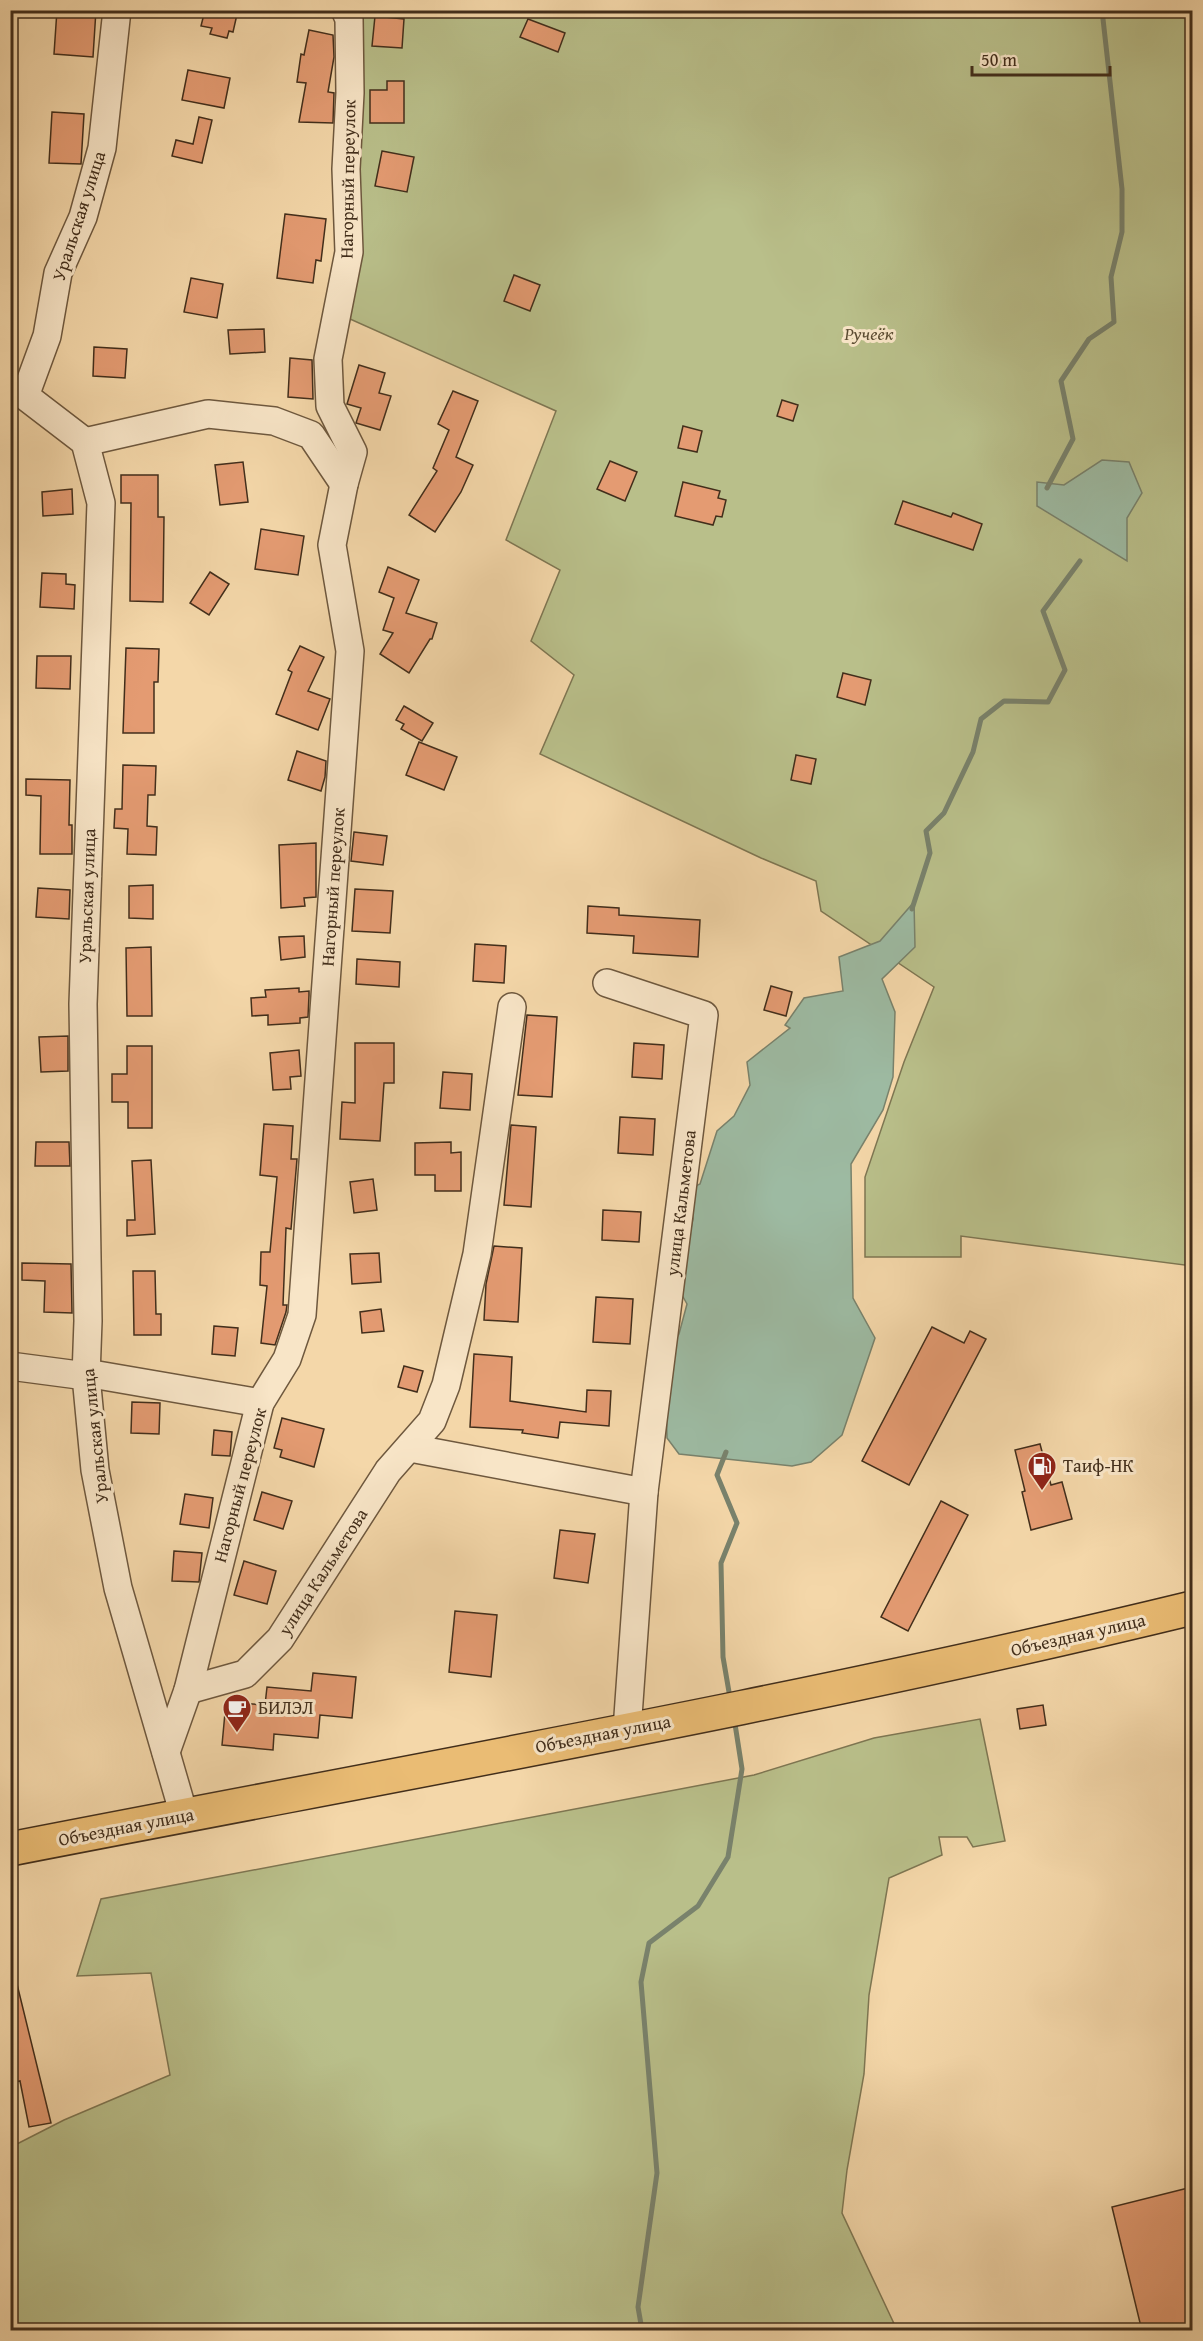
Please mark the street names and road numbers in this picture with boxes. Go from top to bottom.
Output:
street label: Нагорный переулок [333,99,362,259]
street label: Уральская улица [45,147,112,284]
street label: Нагорный переулок [313,806,352,967]
street label: Уральская улица [71,827,102,964]
street label: улица Кальметова [658,1128,703,1279]
street label: Уральская улица [74,1367,115,1505]
street label: Нагорный переулок [206,1404,273,1565]
street label: улица Кальметова [271,1502,374,1642]
street label: Объездная улица [1008,1606,1148,1663]
street label: Объездная улица [533,1707,673,1760]
street label: Объездная улица [56,1800,196,1853]

